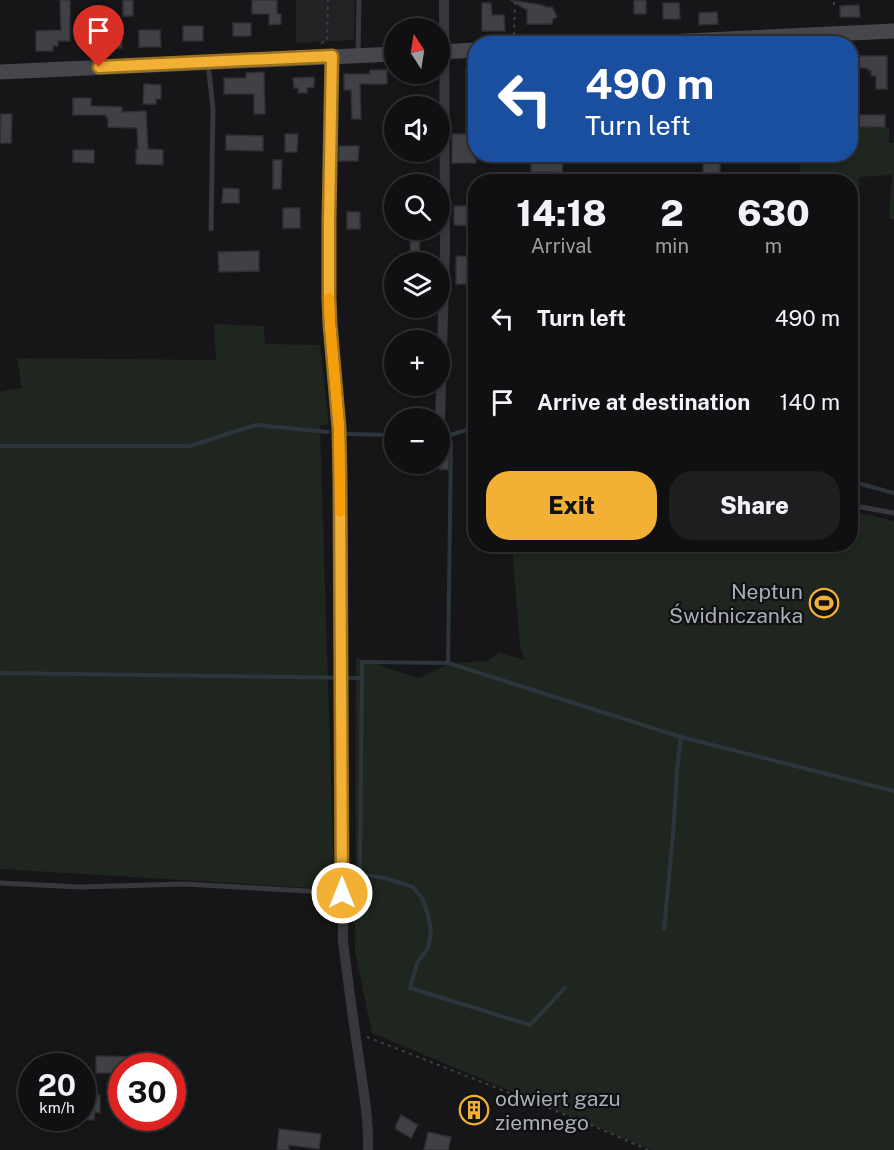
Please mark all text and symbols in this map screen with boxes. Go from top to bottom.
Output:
pin [73,5,124,67]
icon: arrive [82,14,115,47]
north arrow [384,18,450,84]
map controls [384,18,450,474]
text: 490 m [585,59,714,108]
icon: left [486,60,564,138]
button: sound [384,96,450,162]
text: Turn left [585,109,691,141]
button: search [384,174,450,240]
text: 14:18 [516,192,607,234]
text: 2 [660,192,684,234]
text: 630 [737,192,810,234]
text: Arrival [531,234,592,258]
text: min [655,234,689,258]
text: m [765,234,782,258]
button: layers [384,252,450,318]
icon: left [486,302,519,335]
text: Turn left [537,305,626,331]
text: 490 m [775,305,840,331]
button: + [384,330,450,396]
icon: arrive [486,386,519,419]
text: Arrive at destination [537,389,750,415]
text: 140 m [779,389,840,415]
button: − [384,408,450,474]
button: Exit [486,471,657,540]
button: Share [669,471,840,540]
place label: Neptun Świdniczanka [669,579,803,628]
sports icon: Neptun Świdniczanka [808,587,840,619]
position arrow [310,861,374,925]
speed limit sign: 30 [108,1053,186,1131]
text: 20 [38,1067,76,1103]
place label: odwiert gazu ziemnego [495,1086,621,1135]
building icon: odwiert gazu ziemnego [458,1094,490,1126]
text: km/h [39,1099,75,1116]

